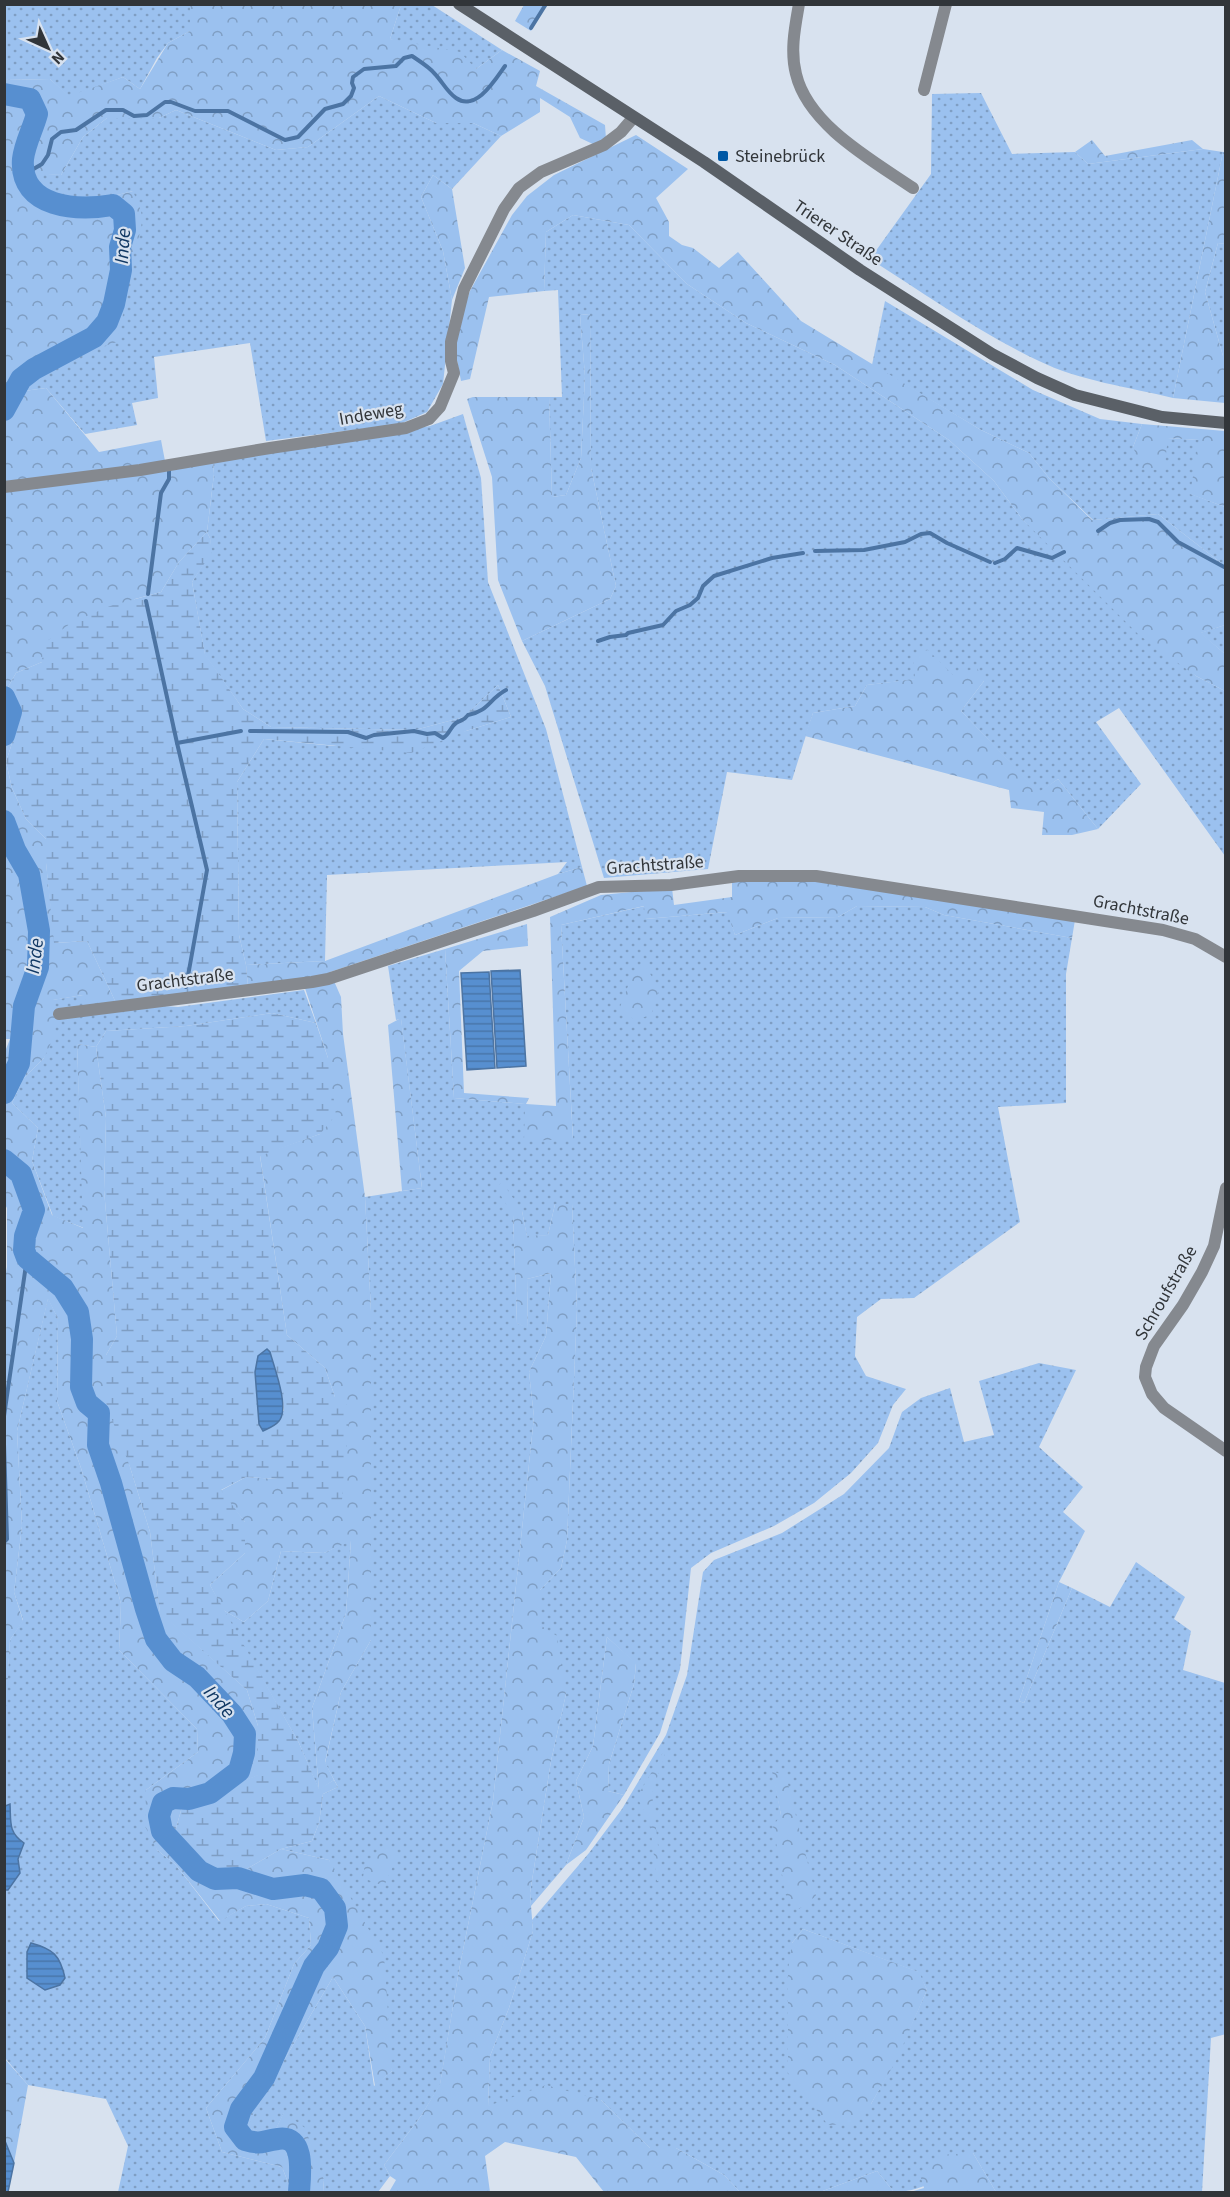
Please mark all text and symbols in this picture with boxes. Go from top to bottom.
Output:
north arrow [18,18,78,78]
text: N [46,46,69,69]
place label: Steinebrück [735,144,825,169]
marker: Steinebrück [716,149,730,163]
street label: Trierer Straße [788,194,888,272]
water label: Inde [108,227,138,265]
street label: Indeweg [337,396,405,432]
street label: Grachtstraße [606,849,705,881]
street label: Grachtstraße [1091,888,1191,932]
water label: Inde [19,937,51,975]
street label: Grachtstraße [135,962,235,998]
street label: Schroufstraße [1129,1241,1203,1345]
water label: Inde [197,1679,241,1725]

